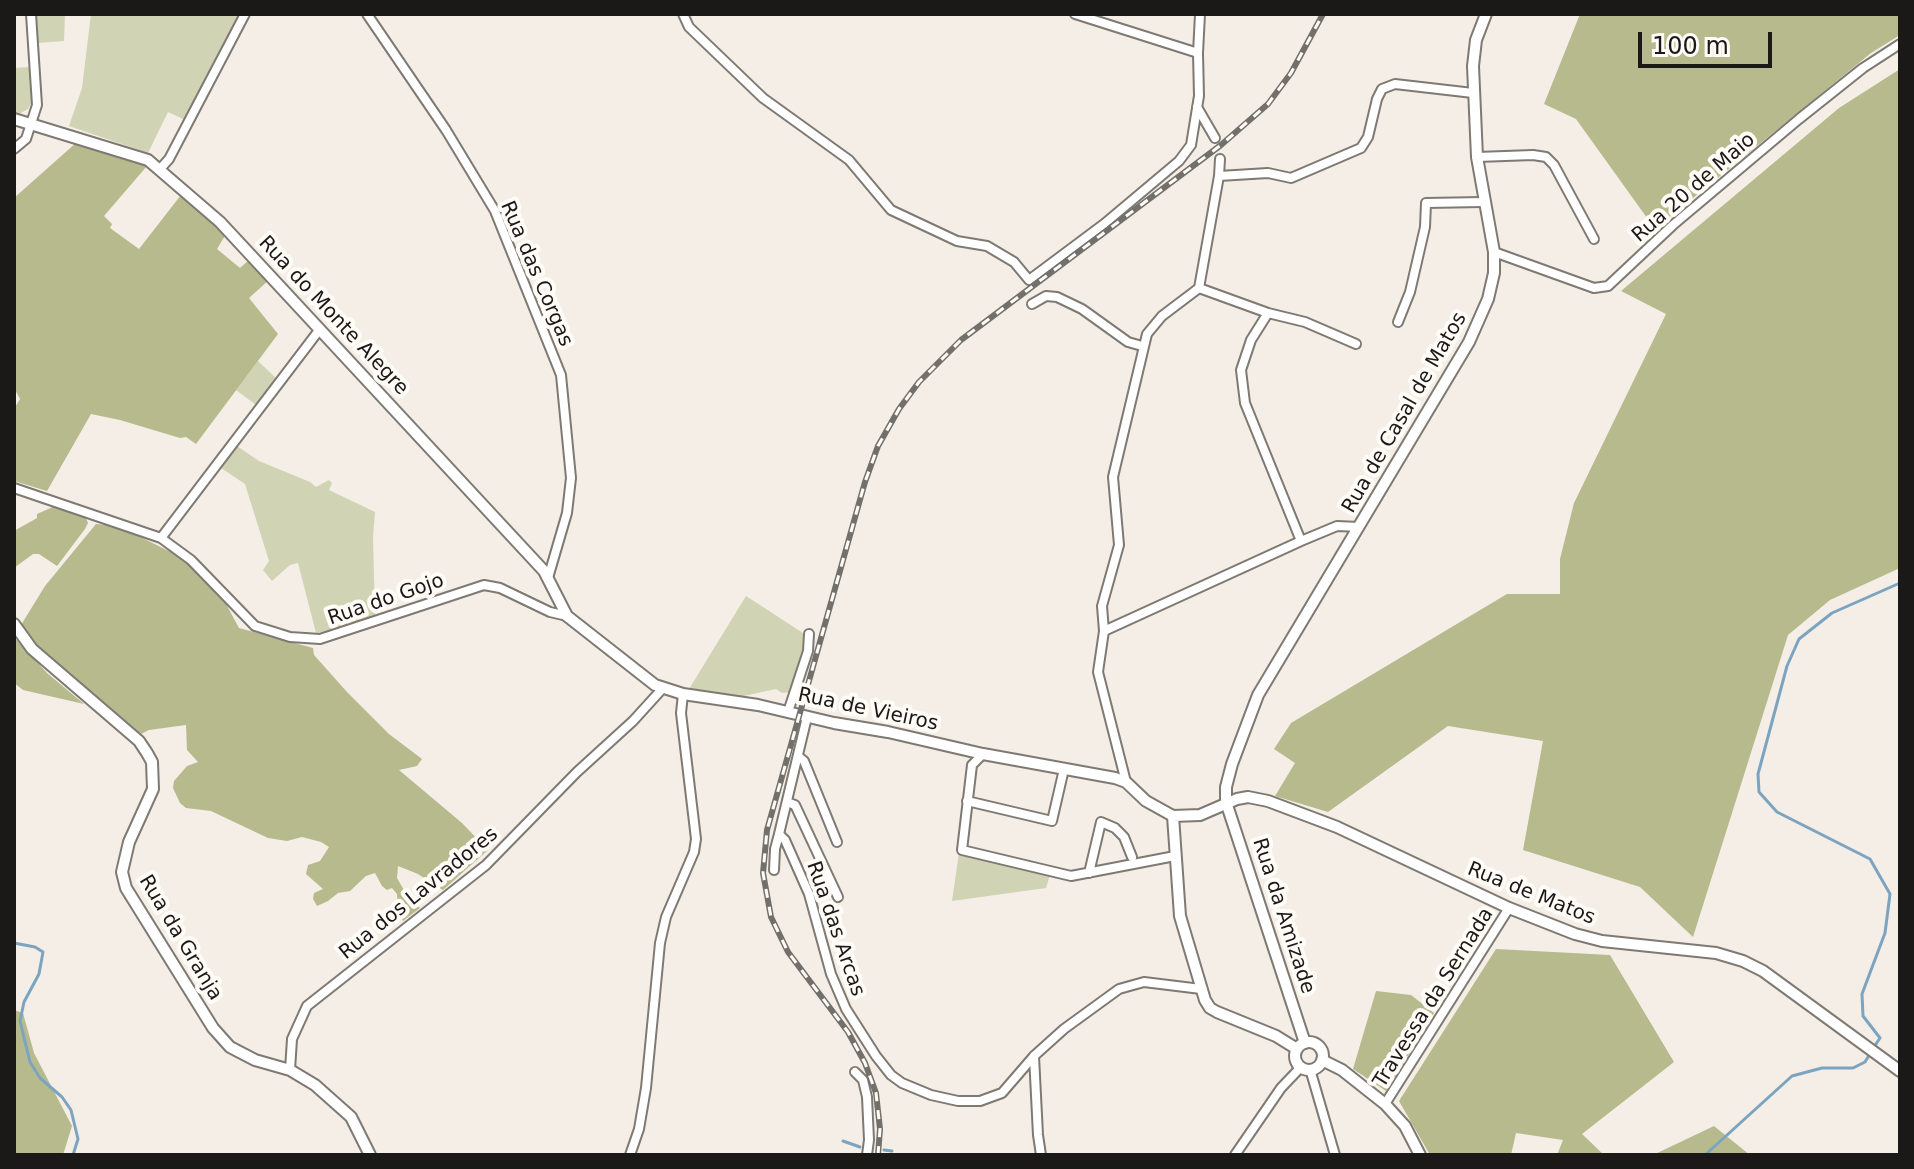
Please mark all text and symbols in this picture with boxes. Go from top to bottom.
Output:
scale bar [1642,16,1776,66]
text: 100 m [1652,32,1729,60]
street label: Rua 20 de Maio [1628,128,1760,248]
street label: Rua das Corgas [495,198,577,350]
street label: Rua do Monte Alegre [253,232,413,400]
street label: Rua de Casal de Matos [1338,308,1472,518]
street label: Rua do Gojo [325,569,447,631]
street label: Rua de Vieiros [796,683,940,737]
street label: Rua dos Lavradores [335,823,503,965]
street label: Rua da Amizade [1247,835,1319,997]
street label: Rua de Matos [1464,857,1598,931]
street label: Rua das Arcas [801,858,869,1000]
street label: Rua da Granja [133,871,227,1005]
street label: Travessa da Sernada [1369,904,1499,1092]

